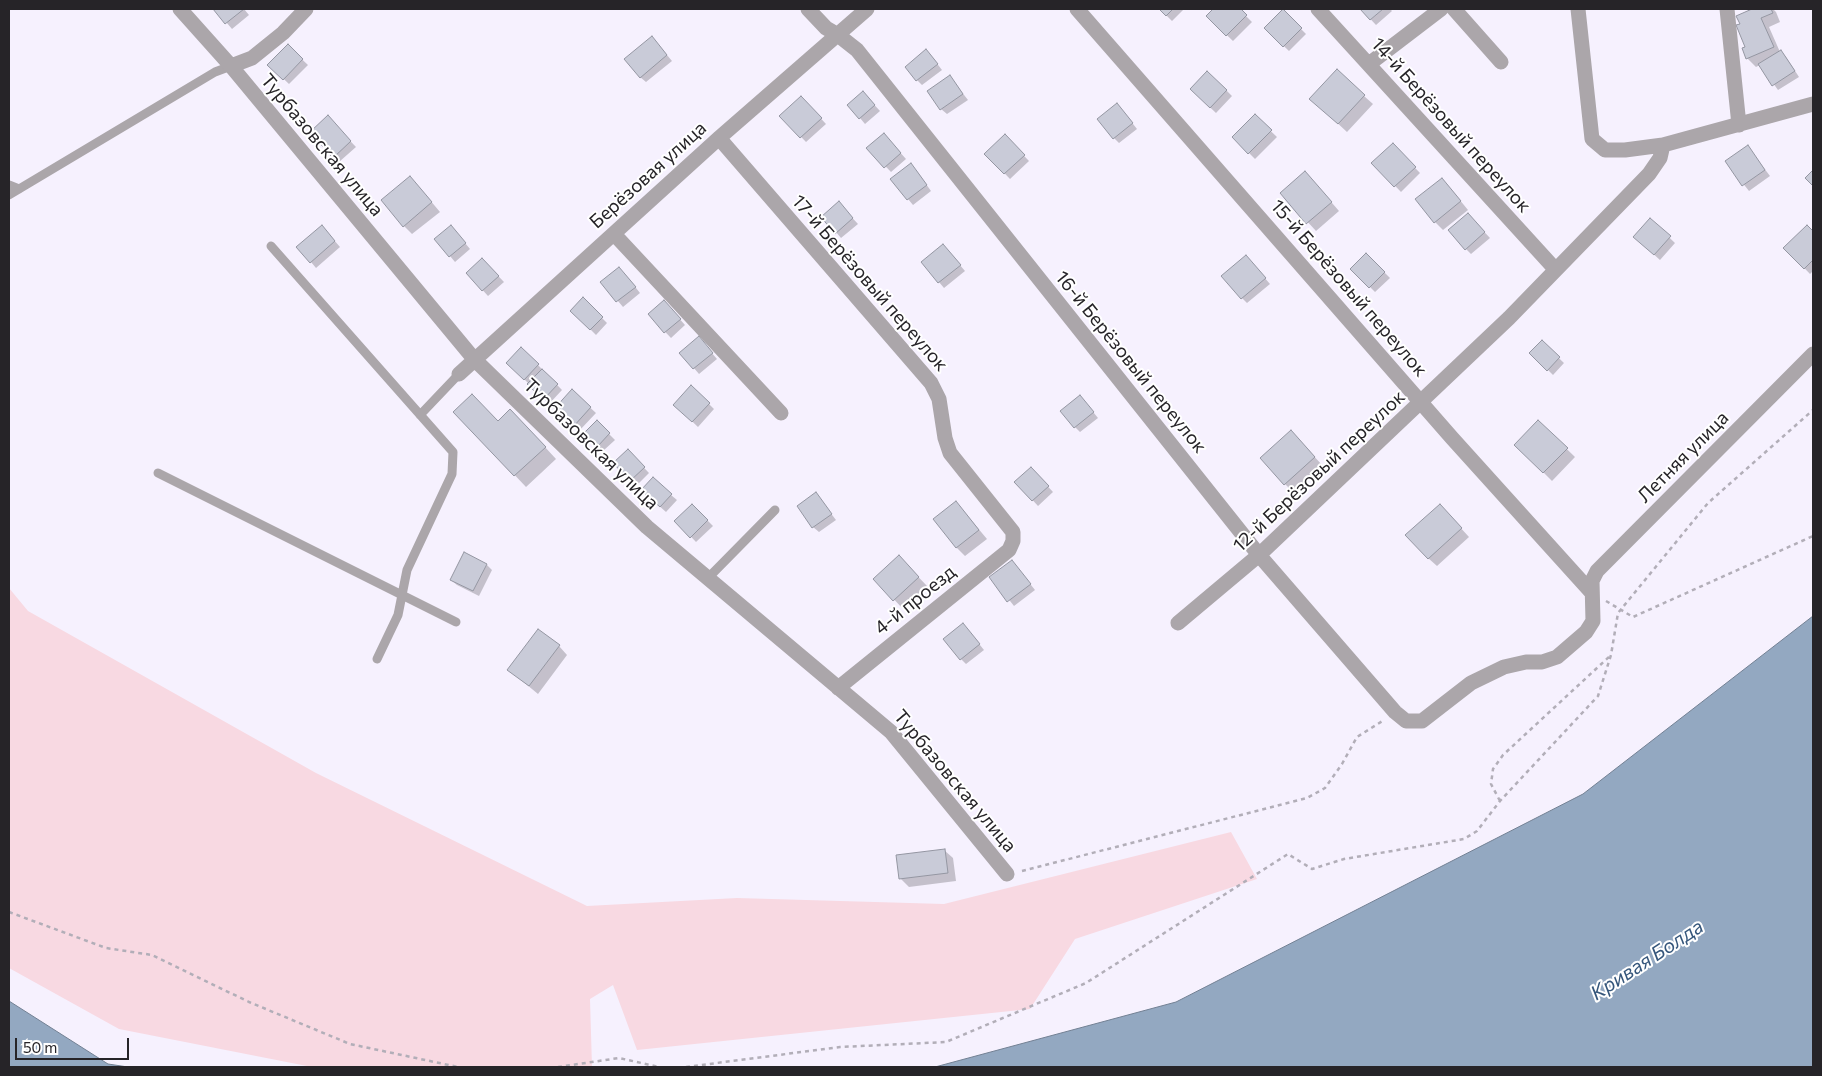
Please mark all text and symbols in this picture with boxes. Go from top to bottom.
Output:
street label: 14-й Берёзовый переулок [1366,33,1536,217]
street label: Турбазовская улица [256,69,388,221]
street label: Берёзовая улица [585,117,711,233]
street label: 17-й Берёзовый переулок [787,190,953,376]
street label: 15-й Берёзовый переулок [1266,195,1432,381]
street label: 16-й Берёзовый переулок [1051,266,1211,458]
street label: Турбазовская улица [519,374,663,514]
street label: 12-й Берёзовый переулок [1228,385,1410,557]
street label: Летняя улица [1633,407,1733,507]
street label: 4-й проезд [870,560,960,640]
street label: Турбазовская улица [889,705,1021,857]
water label: Кривая Болда [1586,915,1708,1005]
scale bar [18,1028,131,1060]
text: 50 m [23,1038,57,1056]

